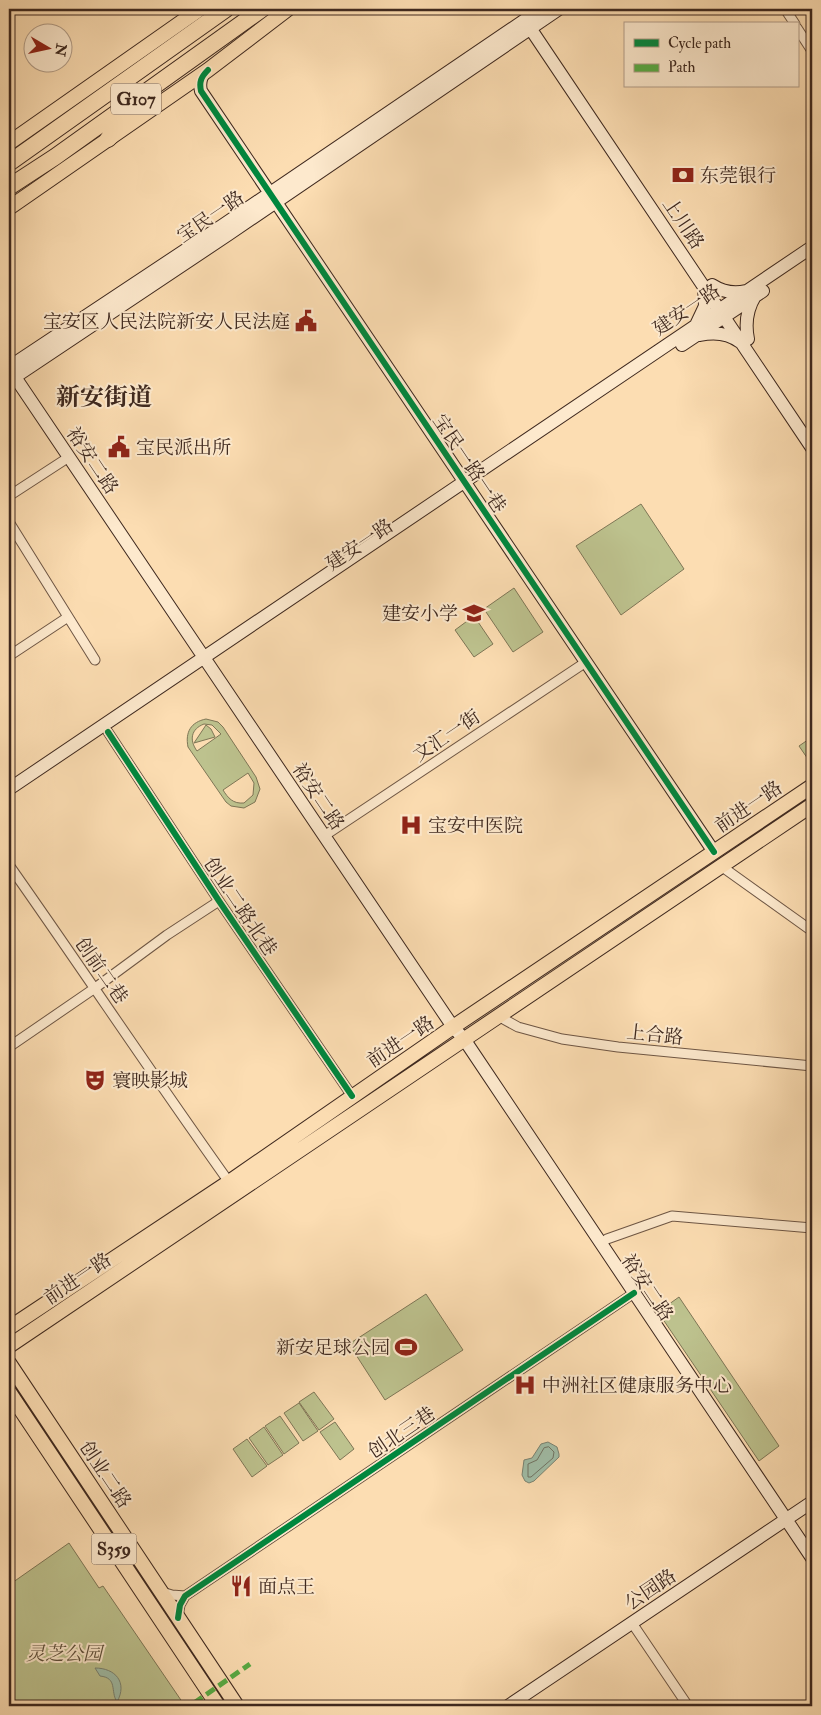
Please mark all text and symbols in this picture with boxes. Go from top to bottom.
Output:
north arrow [22,22,72,72]
legend [624,22,798,88]
text: Cycle path [668,34,731,54]
text: N [51,41,70,58]
text: Path [668,58,695,77]
road number: G107 [111,84,161,115]
bank icon: 东莞银行 [670,162,696,188]
place label: 东莞银行 [700,164,776,188]
street label: 宝民一路 [172,186,249,248]
street label: 上川路 [657,193,709,254]
street label: 建安一路 [648,279,725,341]
public building icon: 宝安区人民法院新安人民法庭 [293,308,319,334]
place label: 宝安区人民法院新安人民法庭 [43,310,290,334]
district label: 新安街道 [56,382,152,413]
street label: 宝民一路一巷 [427,410,511,518]
street label: 裕安二路 [61,422,123,499]
public building icon: 宝民派出所 [106,434,132,460]
place label: 宝民派出所 [136,436,231,460]
street label: 建安一路 [321,514,398,576]
school or university icon: 建安小学 [461,600,487,626]
place label: 建安小学 [382,602,458,626]
street label: 文汇一街 [408,705,485,767]
street label: 裕安二路 [287,758,349,835]
street label: 前进一路 [710,776,787,838]
hospital icon: 宝安中医院 [398,812,424,838]
place label: 宝安中医院 [428,814,523,838]
street label: 创业二路北巷 [198,853,282,961]
street label: 创前二巷 [70,933,133,1009]
street label: 前进一路 [362,1011,439,1073]
street label: 上合路 [625,1020,685,1050]
theatre icon: 寰映影城 [82,1067,108,1093]
place label: 寰映影城 [112,1069,188,1093]
street label: 前进一路 [39,1248,116,1310]
street label: 裕安二路 [616,1249,678,1326]
sports icon: 新安足球公园 [393,1334,419,1360]
place label: 新安足球公园 [276,1336,390,1360]
hospital icon: 中洲社区健康服务中心 [512,1372,538,1398]
place label: 中洲社区健康服务中心 [542,1374,732,1398]
street label: 创北三巷 [363,1402,440,1464]
street label: 创业二路 [74,1436,136,1513]
road number: S359 [92,1534,136,1565]
street label: 公园路 [620,1564,681,1616]
restaurant icon: 面点王 [228,1573,254,1599]
place label: 面点王 [258,1575,315,1599]
park label: 灵芝公园 [26,1642,105,1666]

